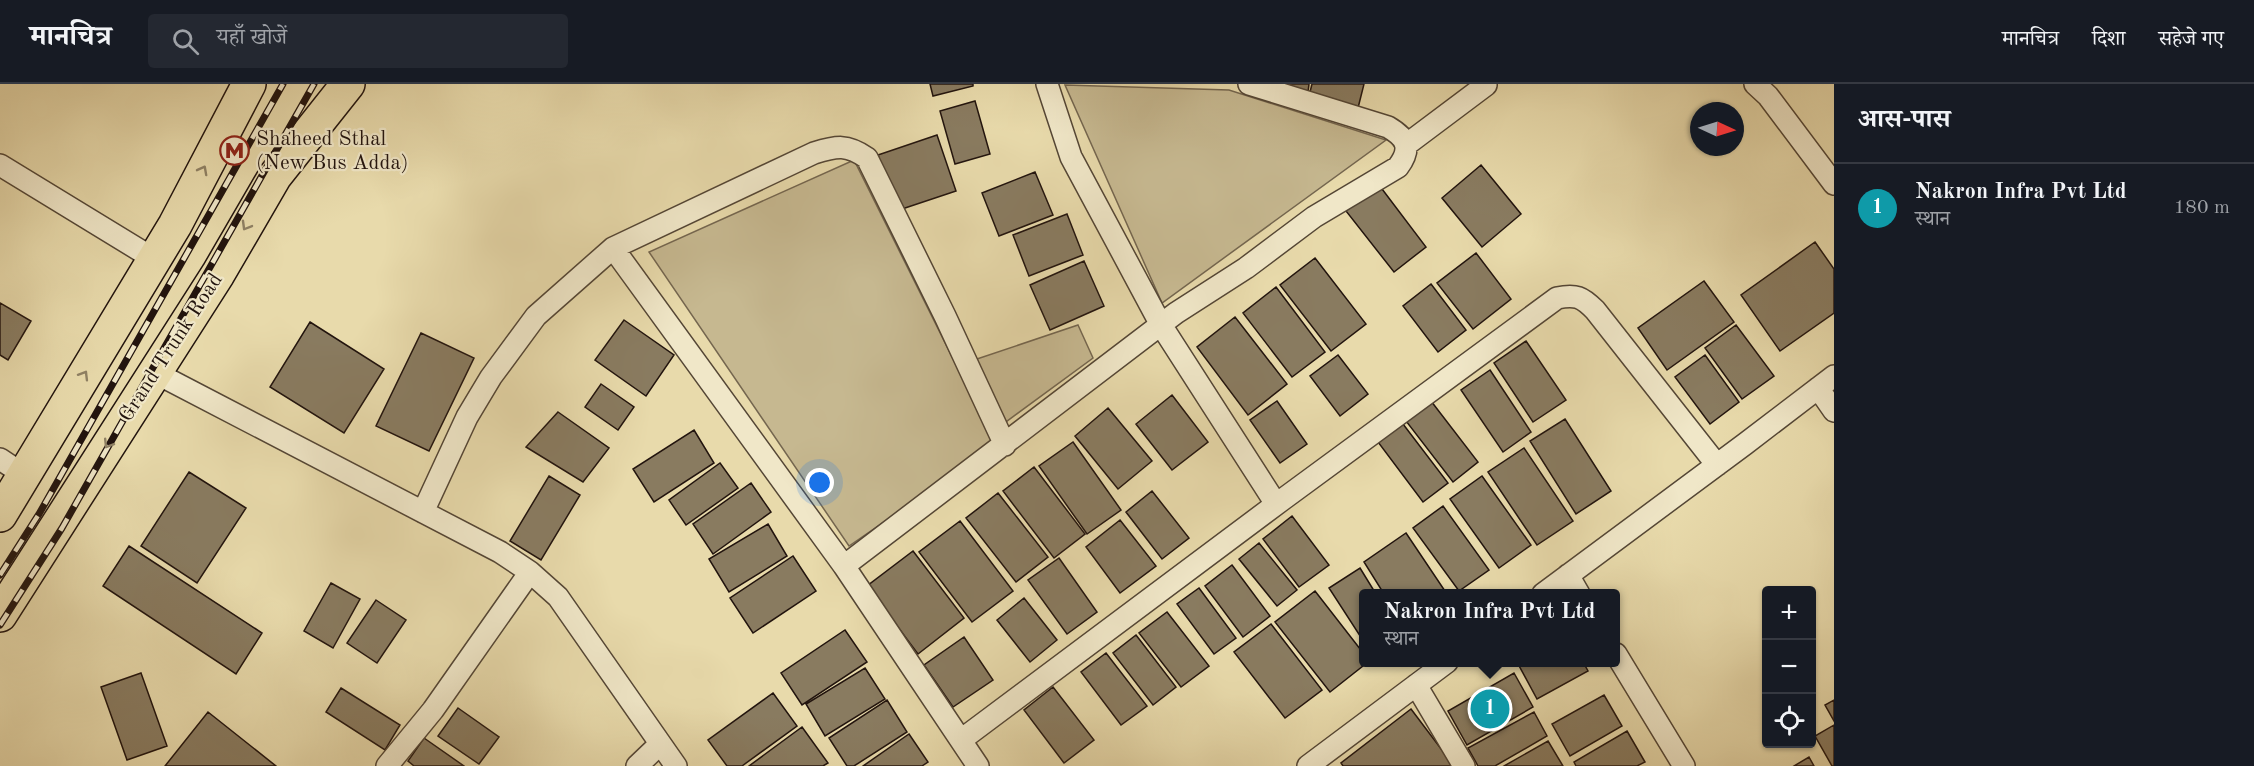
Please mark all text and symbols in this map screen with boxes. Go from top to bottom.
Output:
search box [148,14,568,68]
text: मानचित्र [30,24,112,52]
icon: search [169,25,202,58]
text: यहाँ खोजें [217,27,287,49]
text: मानचित्र [2002,29,2059,50]
text: दिशा [2092,29,2125,50]
text: सहेजे गए [2158,29,2224,50]
north arrow [1690,102,1744,156]
text: आस-पास [1858,107,1950,133]
place label: Shaheed Sthal (New Bus Adda) [256,129,409,174]
metro station icon: Shaheed Sthal (New Bus Adda) [219,134,251,166]
one-way arrow [196,166,207,177]
text: Nakron Infra Pvt Ltd [1915,181,2127,203]
text: 1 [1872,198,1883,218]
text: 180 m [2174,198,2230,218]
text: स्थान [1915,210,1950,230]
one-way arrow [241,220,253,230]
street label: Grand Trunk Road [116,270,227,426]
one-way arrow [77,371,89,381]
one-way arrow [104,437,115,448]
your location [805,468,834,497]
map controls [1762,586,1816,748]
button: + [1762,586,1816,640]
popup [1359,589,1620,667]
text: Nakron Infra Pvt Ltd [1384,601,1595,623]
text: स्थान [1384,630,1419,650]
button: − [1762,640,1816,694]
pin: 1 [1470,686,1510,732]
button: locate [1762,694,1816,748]

